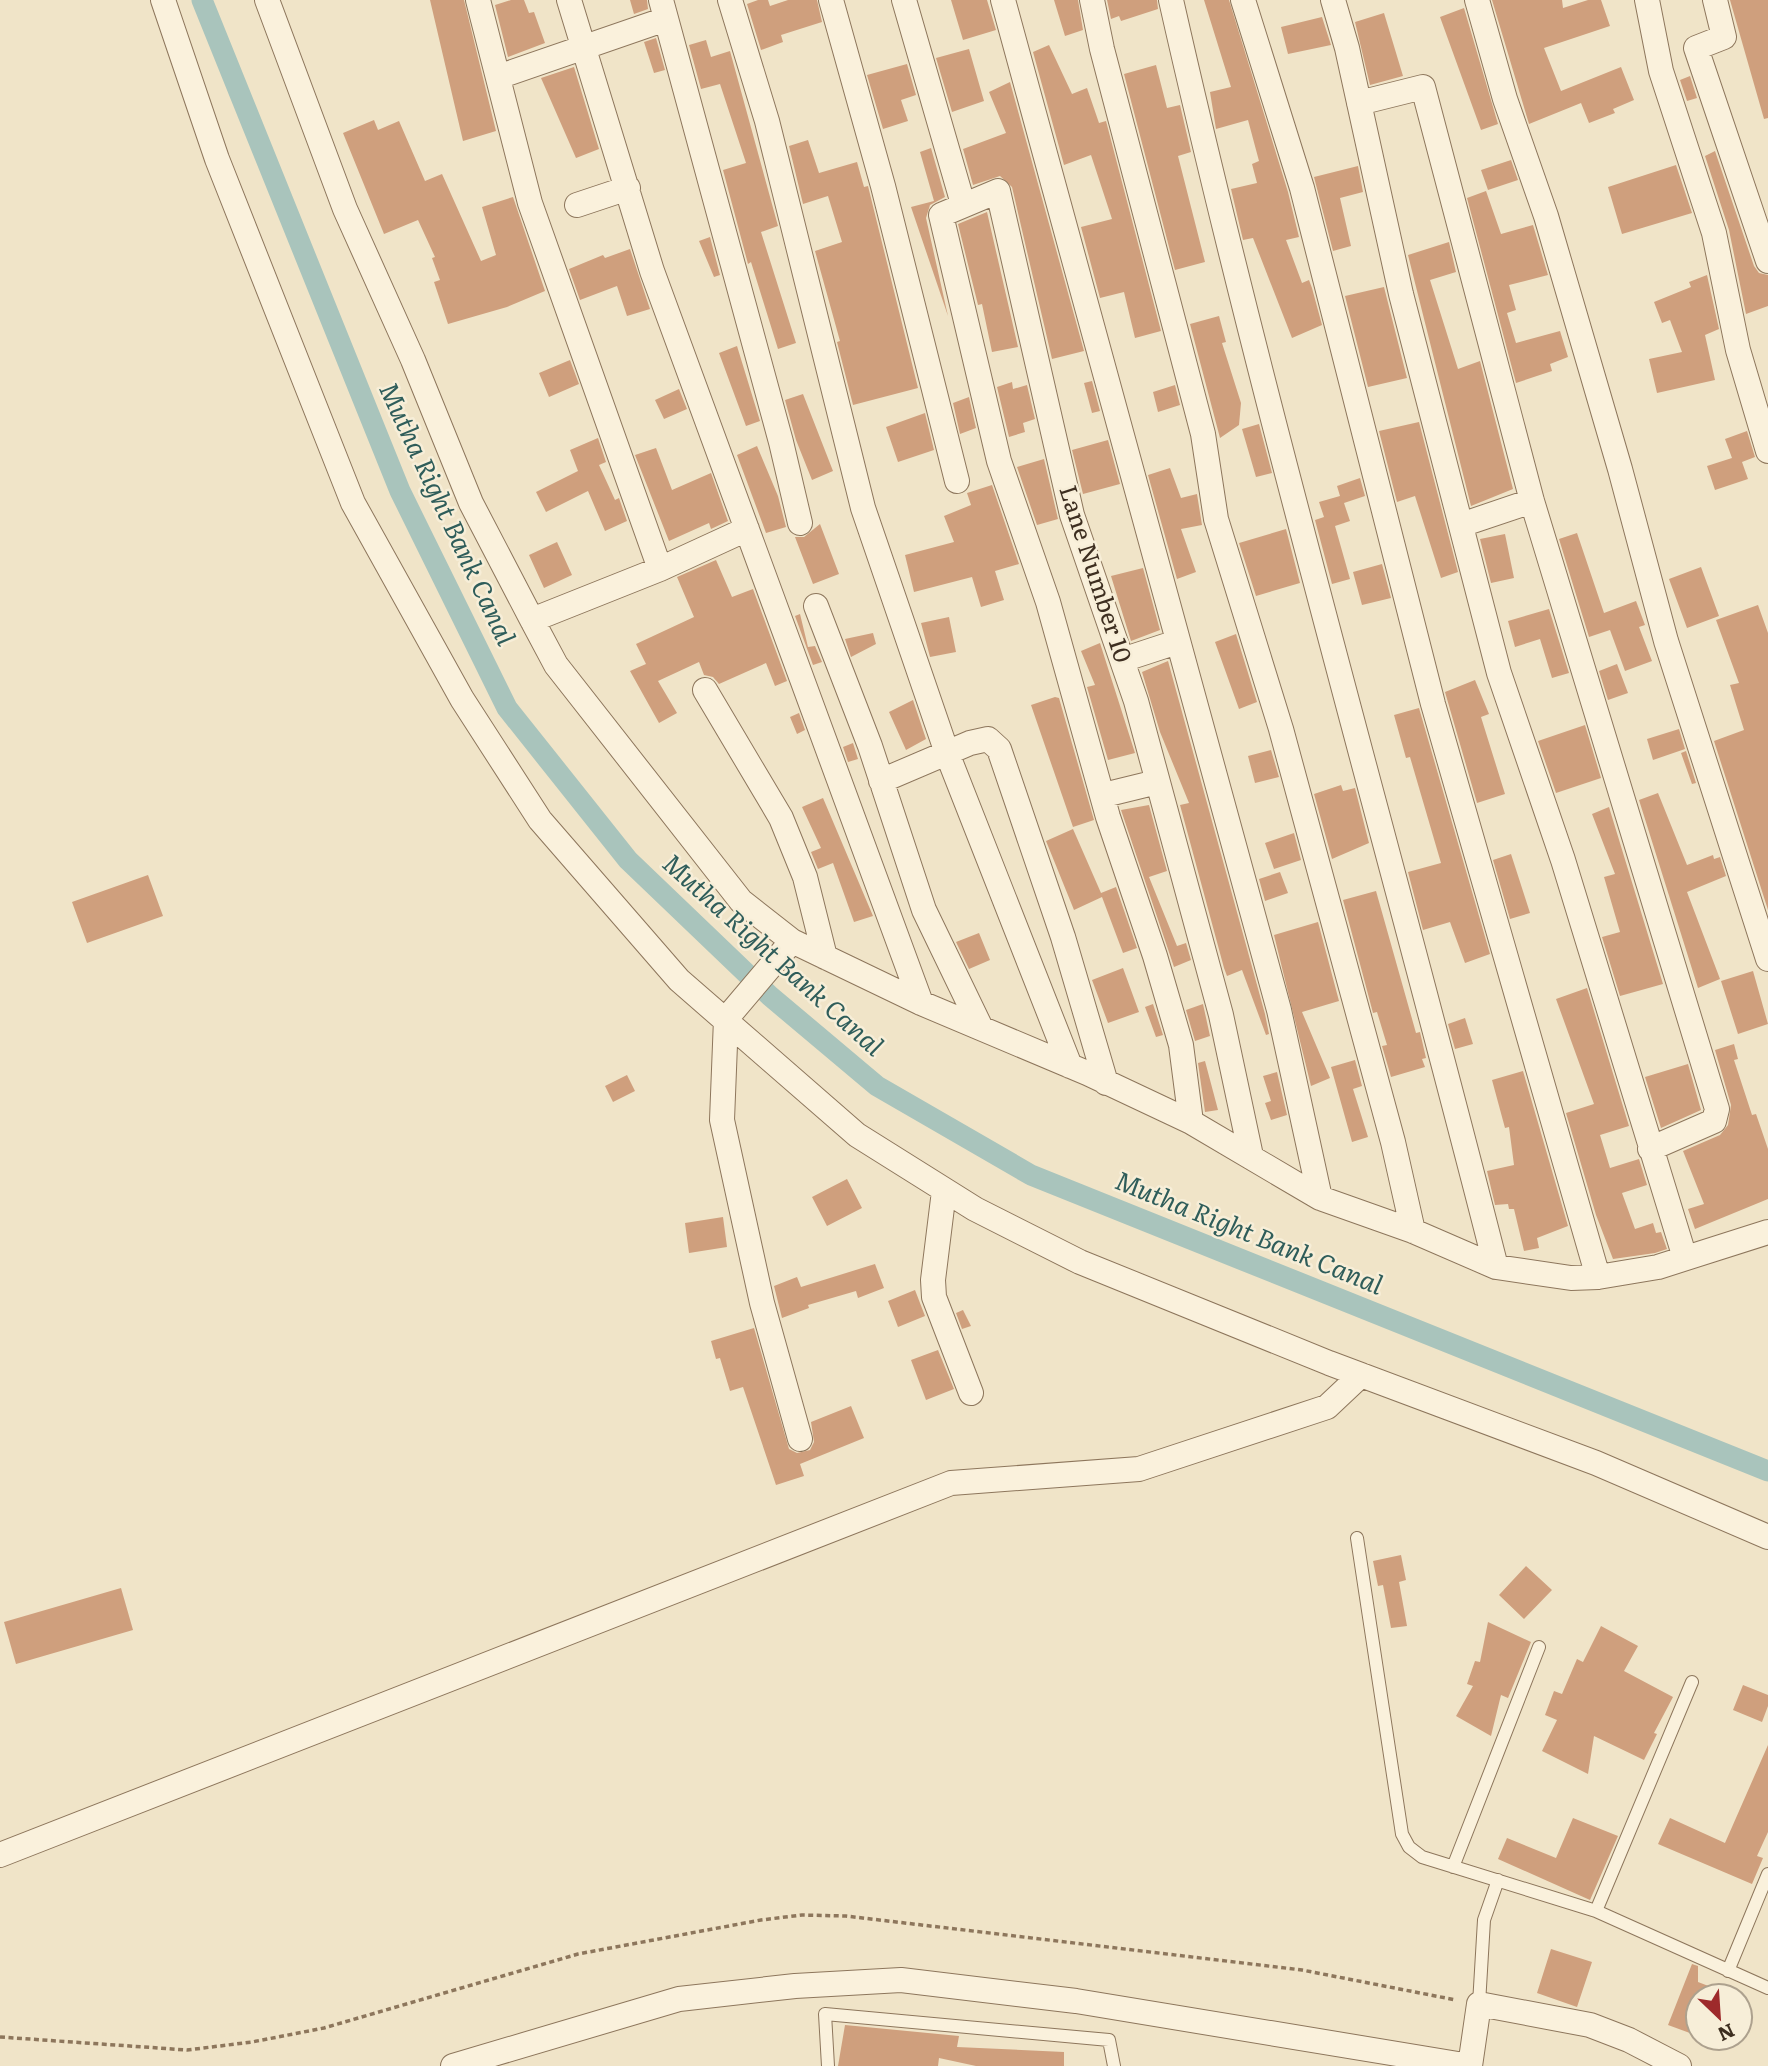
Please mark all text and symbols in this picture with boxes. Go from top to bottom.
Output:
water label: Mutha Right Bank Canal [371,375,528,651]
street label: Lane Number 10 [1052,480,1143,666]
water label: Mutha Right Bank Canal [655,843,894,1064]
water label: Mutha Right Bank Canal [1110,1159,1390,1303]
north arrow [1684,1982,1754,2052]
text: N [1713,2017,1740,2049]

